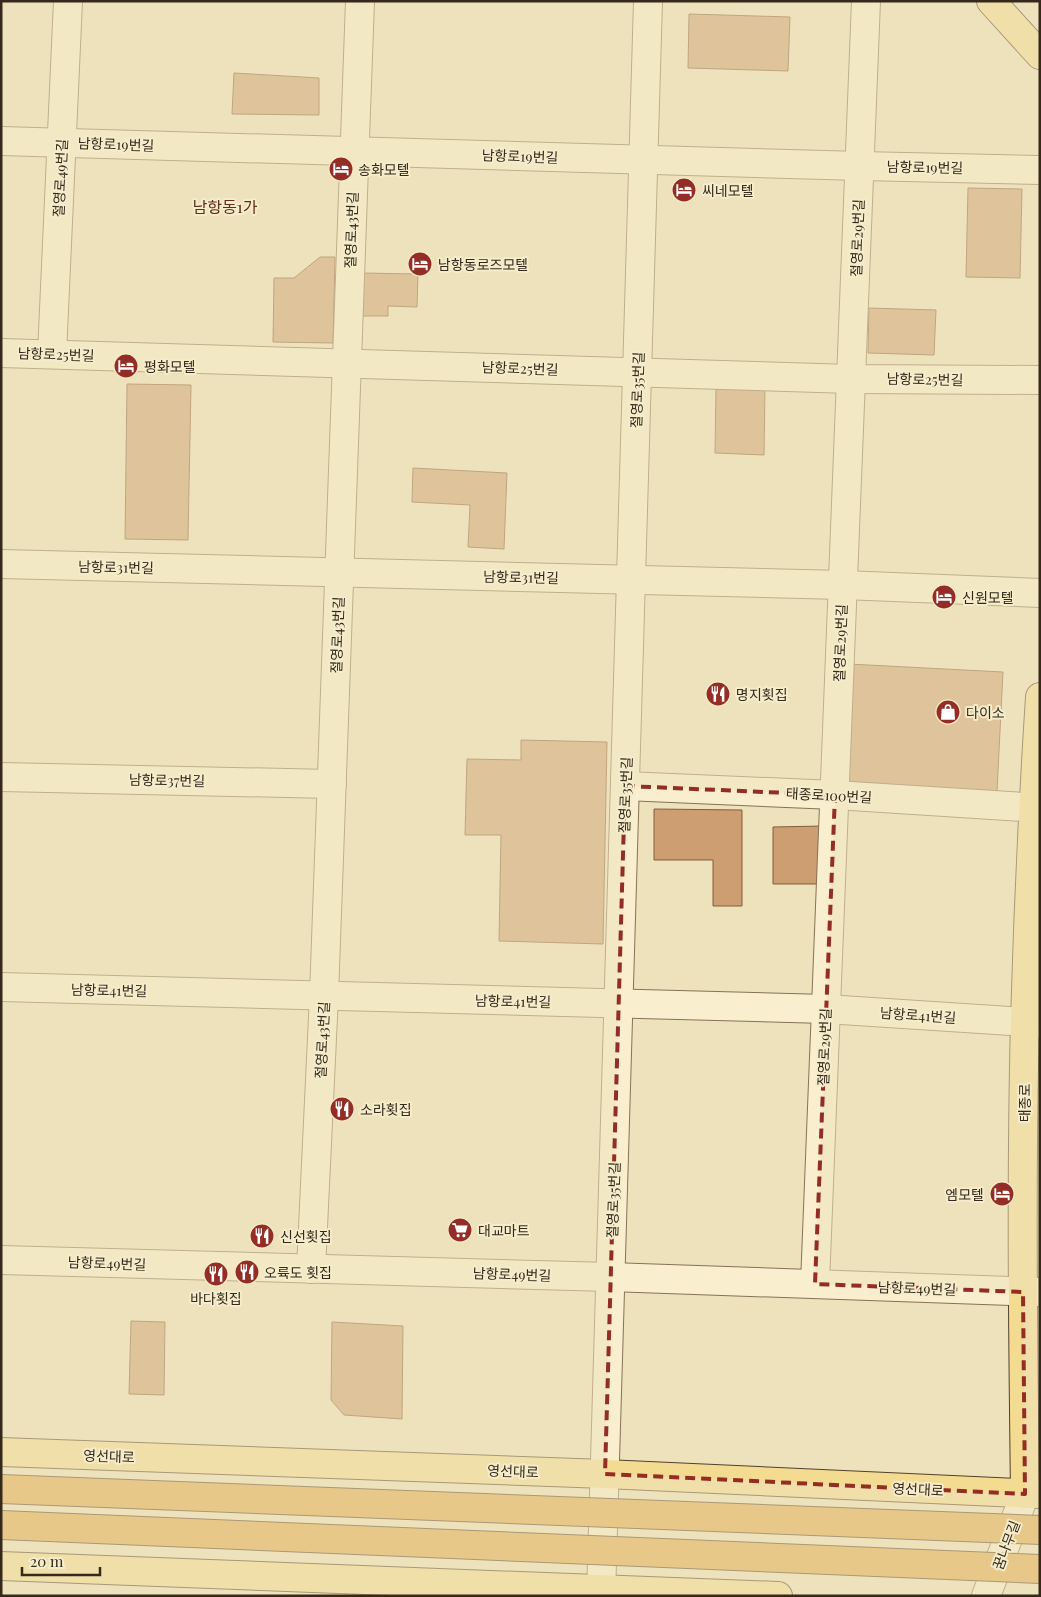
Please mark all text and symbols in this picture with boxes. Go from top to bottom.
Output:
street label: 남항로19번길 [77,133,155,155]
street label: 절영로49번길 [48,138,72,218]
street label: 남항로19번길 [481,145,559,167]
hotel icon: 송화모텔 [328,156,354,182]
street label: 남항로19번길 [886,157,964,177]
place label: 송화모텔 [358,160,410,179]
hotel icon: 씨네모텔 [671,177,697,203]
place label: 씨네모텔 [702,181,754,200]
street label: 절영로43번길 [340,191,362,269]
district label: 남항동1가 [193,196,258,217]
street label: 절영로29번길 [846,199,868,277]
hotel icon: 남항동로즈모텔 [407,251,433,277]
place label: 남항동로즈모텔 [438,255,528,274]
street label: 남항로25번길 [17,343,95,365]
street label: 절영로35번길 [626,351,648,429]
hotel icon: 평화모텔 [113,353,139,379]
place label: 평화모텔 [144,357,196,376]
street label: 남항로25번길 [481,357,559,379]
street label: 남항로25번길 [886,369,964,389]
street label: 남항로31번길 [78,557,154,577]
street label: 남항로31번길 [483,567,559,587]
hotel icon: 신원모텔 [931,584,957,610]
place label: 신원모텔 [962,588,1014,607]
street label: 절영로43번길 [326,596,348,674]
street label: 절영로29번길 [829,604,851,682]
restaurant icon: 명지횟집 [705,681,731,707]
place label: 명지횟집 [736,685,788,704]
shop icon: 다이소 [935,699,961,725]
place label: 다이소 [966,703,1005,722]
street label: 절영로35번길 [614,756,636,834]
street label: 남항로37번길 [129,770,205,790]
street label: 태종로100번길 [785,783,873,807]
street label: 남항로41번길 [71,980,147,1000]
street label: 남항로41번길 [475,991,551,1011]
street label: 절영로43번길 [310,1001,334,1079]
street label: 남항로41번길 [879,1003,957,1027]
street label: 절영로29번길 [813,1008,835,1086]
street label: 태종로 [1015,1084,1034,1122]
restaurant icon: 소라횟집 [329,1096,355,1122]
place label: 소라횟집 [360,1100,412,1119]
street label: 절영로35번길 [602,1161,624,1239]
hotel icon: 엠모텔 [989,1181,1015,1207]
place label: 엠모텔 [945,1185,984,1204]
supermarket icon: 대교마트 [447,1217,473,1243]
place label: 대교마트 [478,1221,530,1240]
restaurant icon: 신선횟집 [249,1223,275,1249]
place label: 신선횟집 [280,1227,332,1246]
street label: 남항로49번길 [67,1252,147,1274]
restaurant icon: 오륙도 횟집 [234,1259,260,1285]
restaurant icon: 바다횟집 [203,1261,229,1287]
place label: 오륙도 횟집 [264,1263,332,1282]
street label: 남항로49번길 [472,1263,552,1285]
street label: 남항로49번길 [877,1277,957,1299]
place label: 바다횟집 [190,1289,242,1308]
street label: 영선대로 [83,1446,135,1466]
street label: 영선대로 [487,1461,539,1481]
street label: 영선대로 [892,1478,944,1500]
street label: 꿈나무길 [988,1518,1024,1572]
scale bar [22,1544,100,1576]
text: 20 m [30,1551,64,1571]

